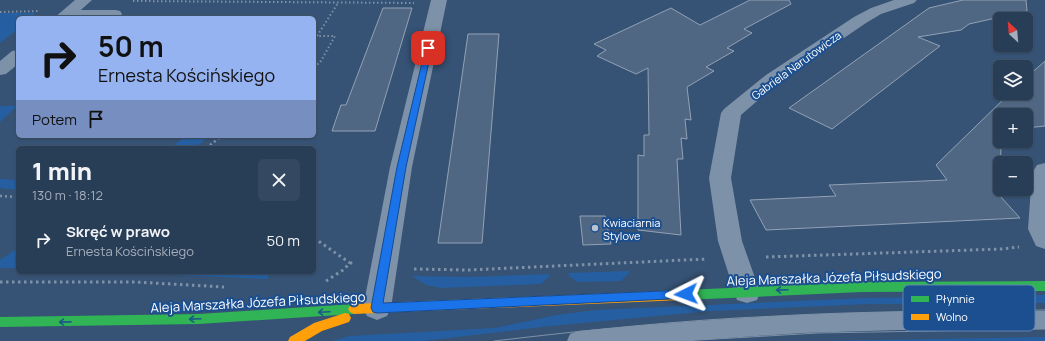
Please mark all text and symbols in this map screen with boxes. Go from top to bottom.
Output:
north arrow [993,12,1033,52]
map controls [993,12,1033,196]
text: 50 m [98,27,164,65]
street label: Gabriela Narutowicza [748,27,844,103]
pin [411,31,445,65]
icon: right [32,32,84,84]
icon: arrive [417,37,439,59]
button: layers [993,60,1033,100]
text: Ernesta Kościńskiego [98,63,275,87]
icon: arrive [85,108,107,130]
button: + [993,108,1033,148]
text: Potem [32,109,77,130]
text: 1 min [32,154,92,187]
button: − [993,156,1033,196]
button: close [258,159,300,201]
text: 130 m · 18:12 [32,186,103,204]
place label: Kwiaciarnia Stylove [603,215,660,243]
text: Skręć w prawo [66,221,170,242]
marker: Kwiaciarnia Stylove [590,223,600,233]
icon: right [32,229,54,251]
text: 50 m [266,230,300,251]
text: Ernesta Kościńskiego [66,242,194,260]
street label: Aleja Marszałka Józefa Piłsudskiego [726,264,942,290]
position arrow [665,273,707,315]
legend [903,285,1035,331]
street label: Aleja Marszałka Józefa Piłsudskiego [150,287,366,317]
one-way arrow [776,287,789,294]
text: Płynnie [936,291,975,306]
one-way arrow [318,308,331,315]
text: Wolno [936,309,968,324]
one-way arrow [189,315,202,322]
one-way arrow [59,318,72,326]

